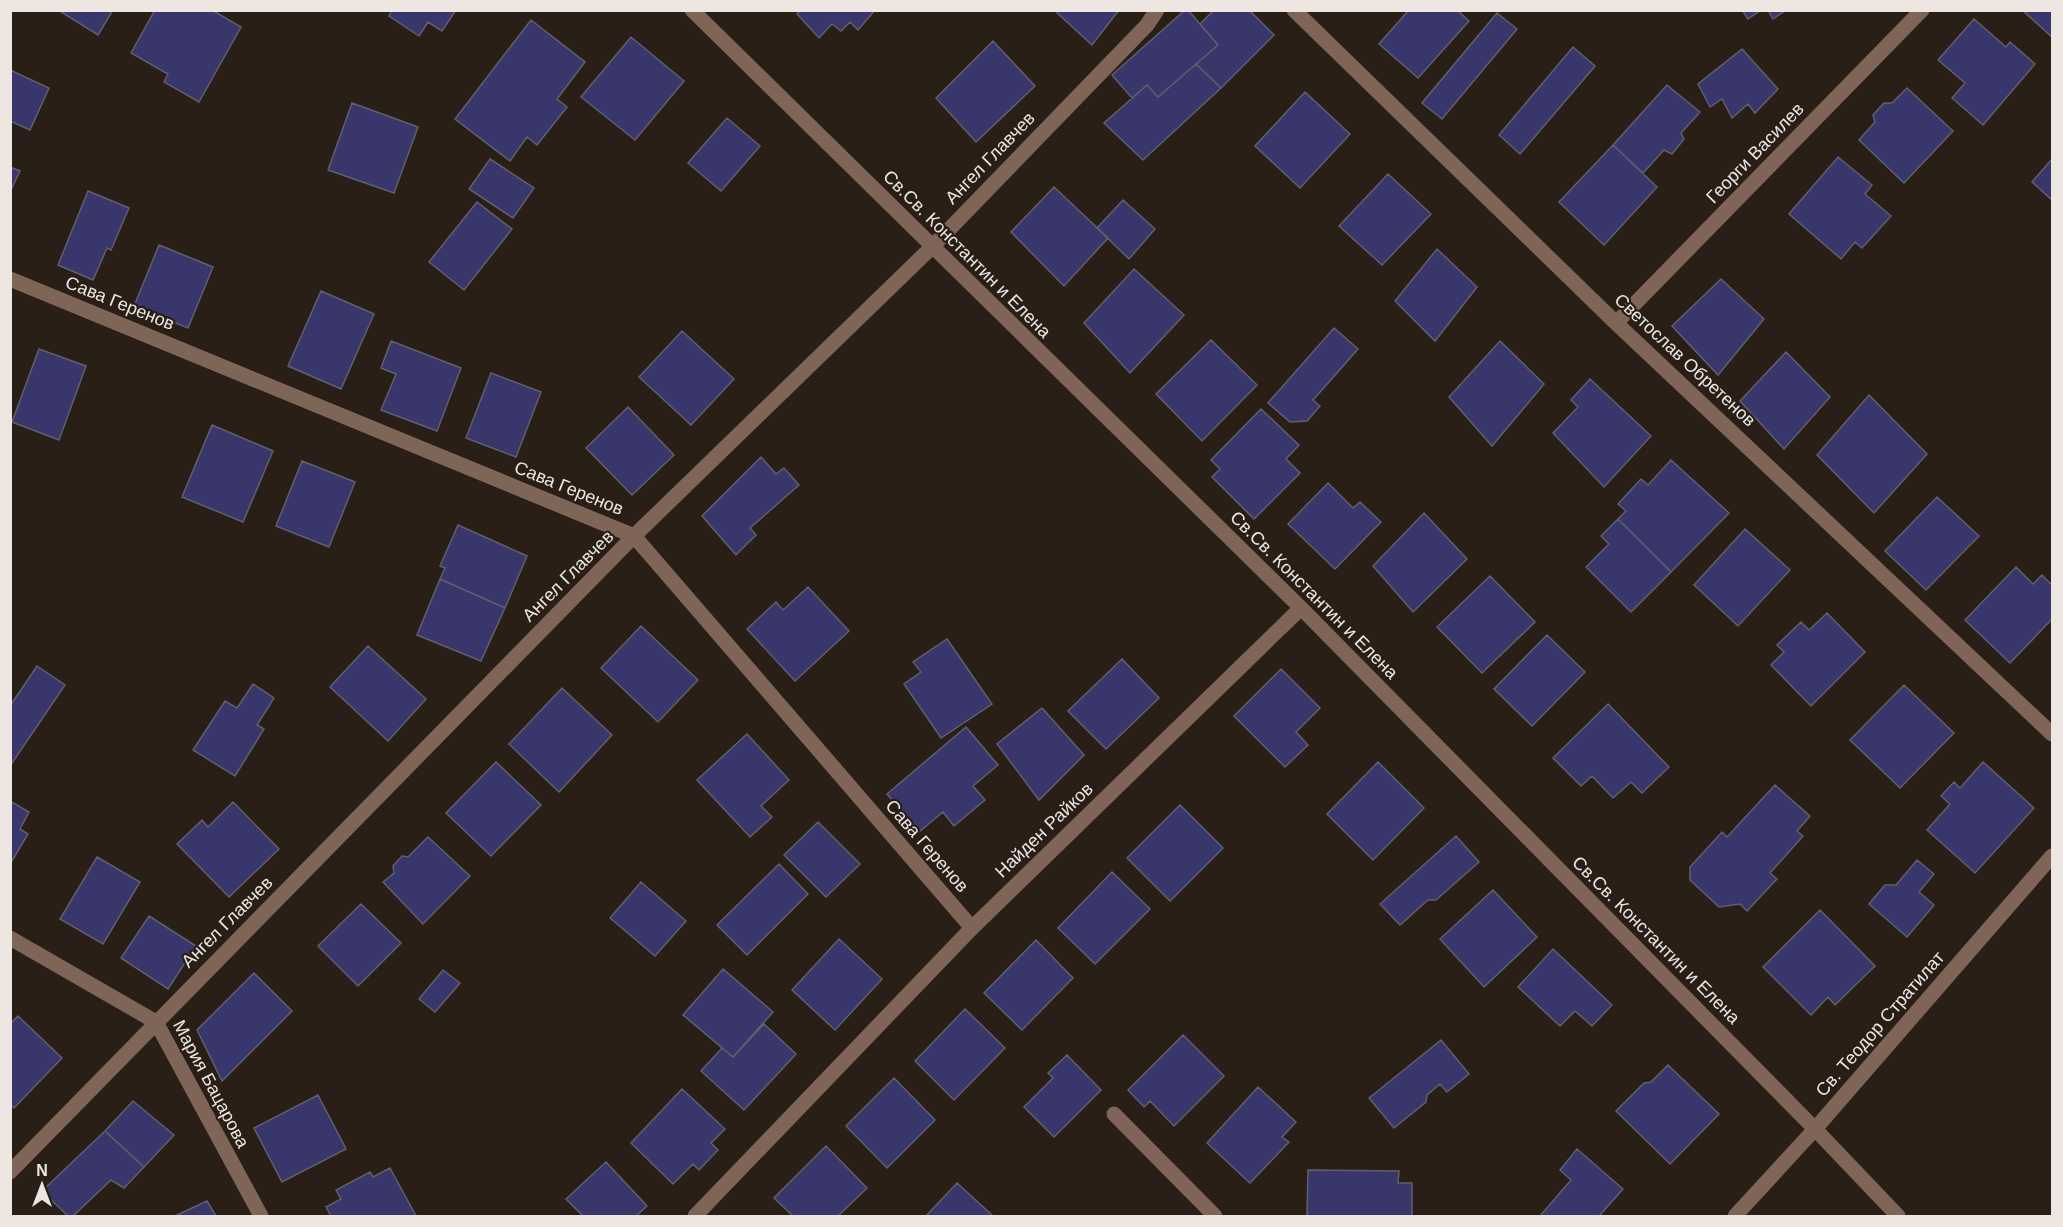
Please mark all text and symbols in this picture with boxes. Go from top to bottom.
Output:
street label: Георги Василев [1702,99,1808,207]
street label: Ангел Главчев [941,108,1039,208]
street label: Св.Св. Константин и Елена [879,166,1055,342]
street label: Сава Геренов [63,272,177,334]
street label: Светослав Обретенов [1610,290,1760,430]
street label: Сава Геренов [512,457,626,519]
street label: Св.Св. Константин и Елена [1226,507,1402,683]
street label: Ангел Главчев [519,527,617,625]
street label: Найден Райков [991,778,1097,882]
street label: Сава Геренов [882,796,972,896]
street label: Св.Св. Константин и Елена [1568,852,1744,1028]
street label: Ангел Главчев [178,873,276,971]
street label: Св. Теодор Стратилат [1812,948,1948,1100]
street label: Мария Бацарова [169,1017,254,1152]
north arrow [12,1155,72,1215]
text: N [36,1162,48,1179]

